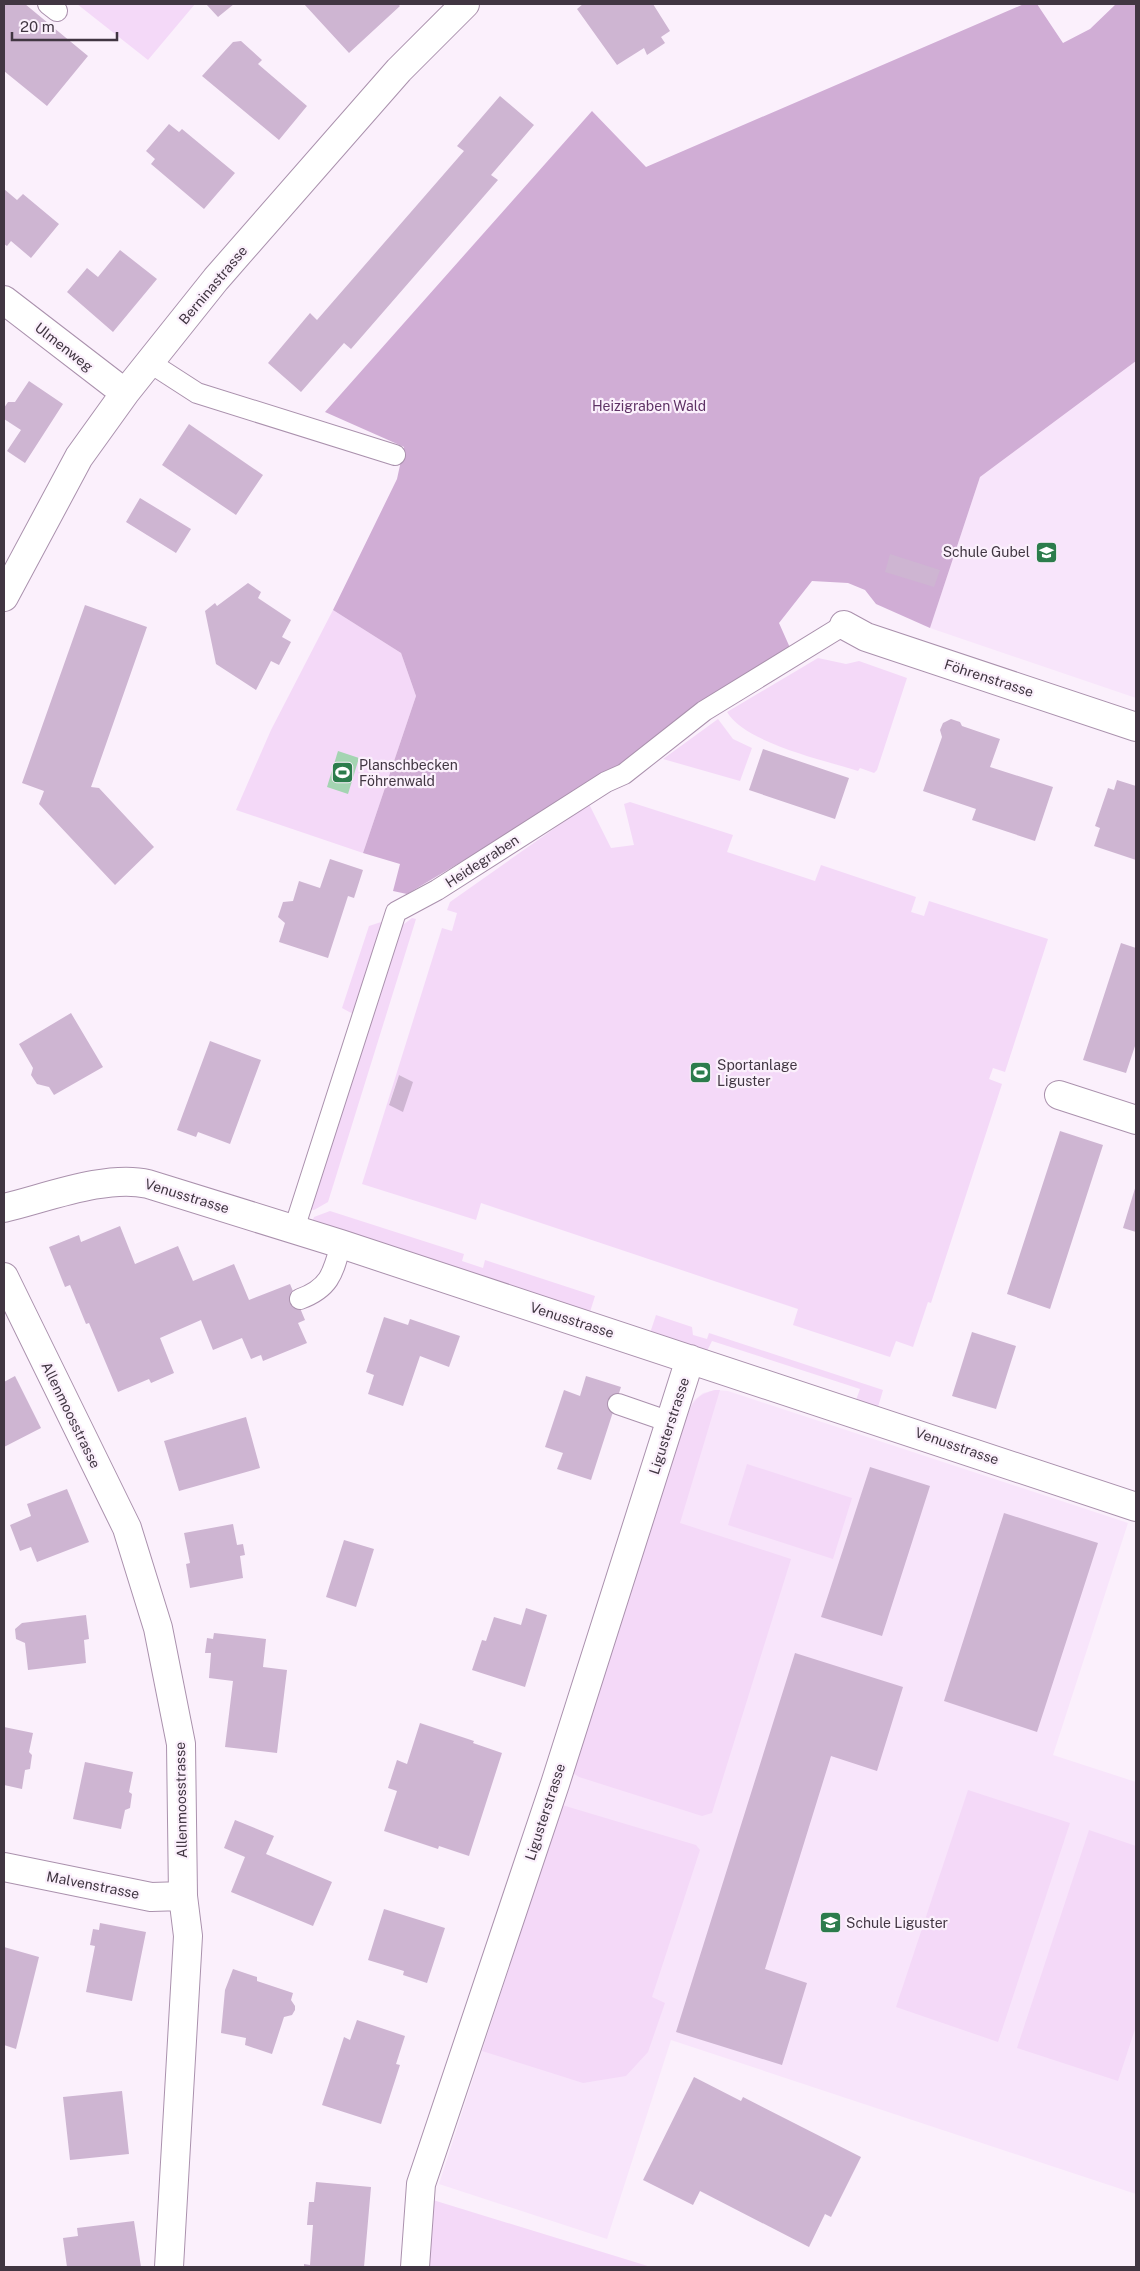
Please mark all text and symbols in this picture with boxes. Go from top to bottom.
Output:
scale bar [12,10,118,42]
text: 20 m [20,18,55,35]
street label: Berninastrasse [176,242,251,328]
street label: Ulmenweg [32,319,96,375]
park label: Heizigraben Wald [592,398,706,414]
school or university icon: Schule Gubel [1034,540,1058,564]
place label: Schule Gubel [943,544,1030,560]
street label: Föhrenstrasse [942,656,1036,700]
place label: Planschbecken Föhrenwald [359,757,458,789]
sports icon: Planschbecken Föhrenwald [331,761,355,785]
street label: Heidegraben [442,831,522,891]
place label: Sportanlage Liguster [717,1057,798,1089]
sports icon: Sportanlage Liguster [689,1061,713,1085]
street label: Venusstrasse [143,1176,231,1216]
street label: Venusstrasse [528,1299,616,1341]
street label: Allenmoosstrasse [38,1359,104,1471]
street label: Ligusterstrasse [646,1375,692,1477]
street label: Venusstrasse [913,1424,1001,1468]
street label: Allenmoosstrasse [172,1742,190,1858]
street label: Ligusterstrasse [522,1761,568,1863]
street label: Malvenstrasse [45,1868,141,1902]
school or university icon: Schule Liguster [818,1911,842,1935]
place label: Schule Liguster [846,1915,948,1931]

